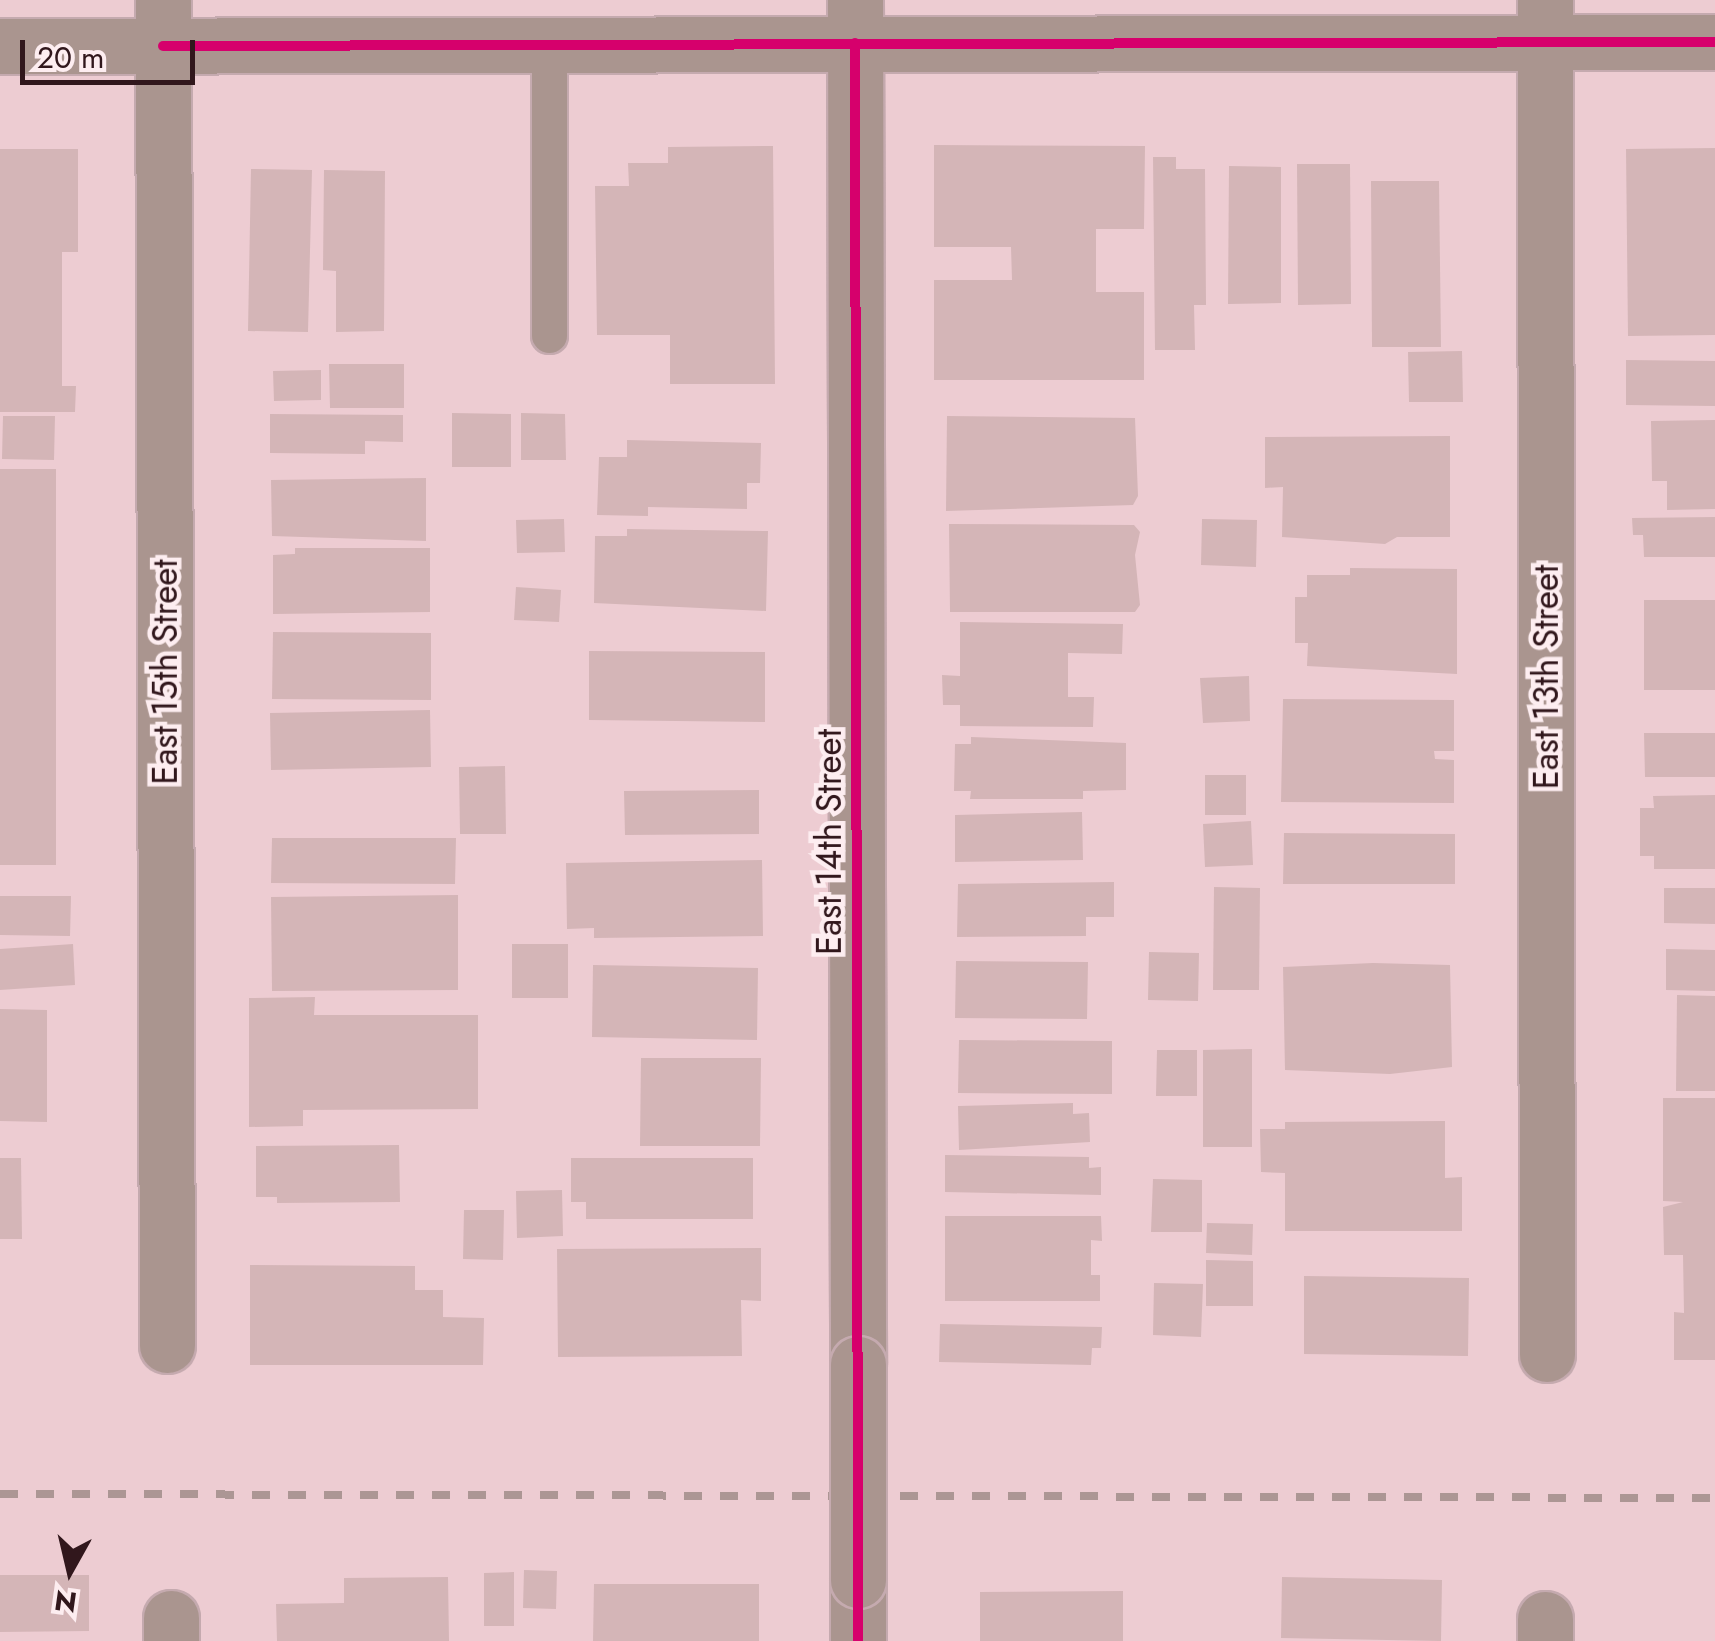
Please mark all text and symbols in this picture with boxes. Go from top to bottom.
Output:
scale bar [25,20,200,82]
text: 20 m [37,36,104,79]
street label: East 15th Street [144,559,186,785]
street label: East 13th Street [1525,565,1567,789]
street label: East 14th Street [808,729,850,955]
north arrow [20,1521,120,1621]
text: N [52,1579,80,1623]

